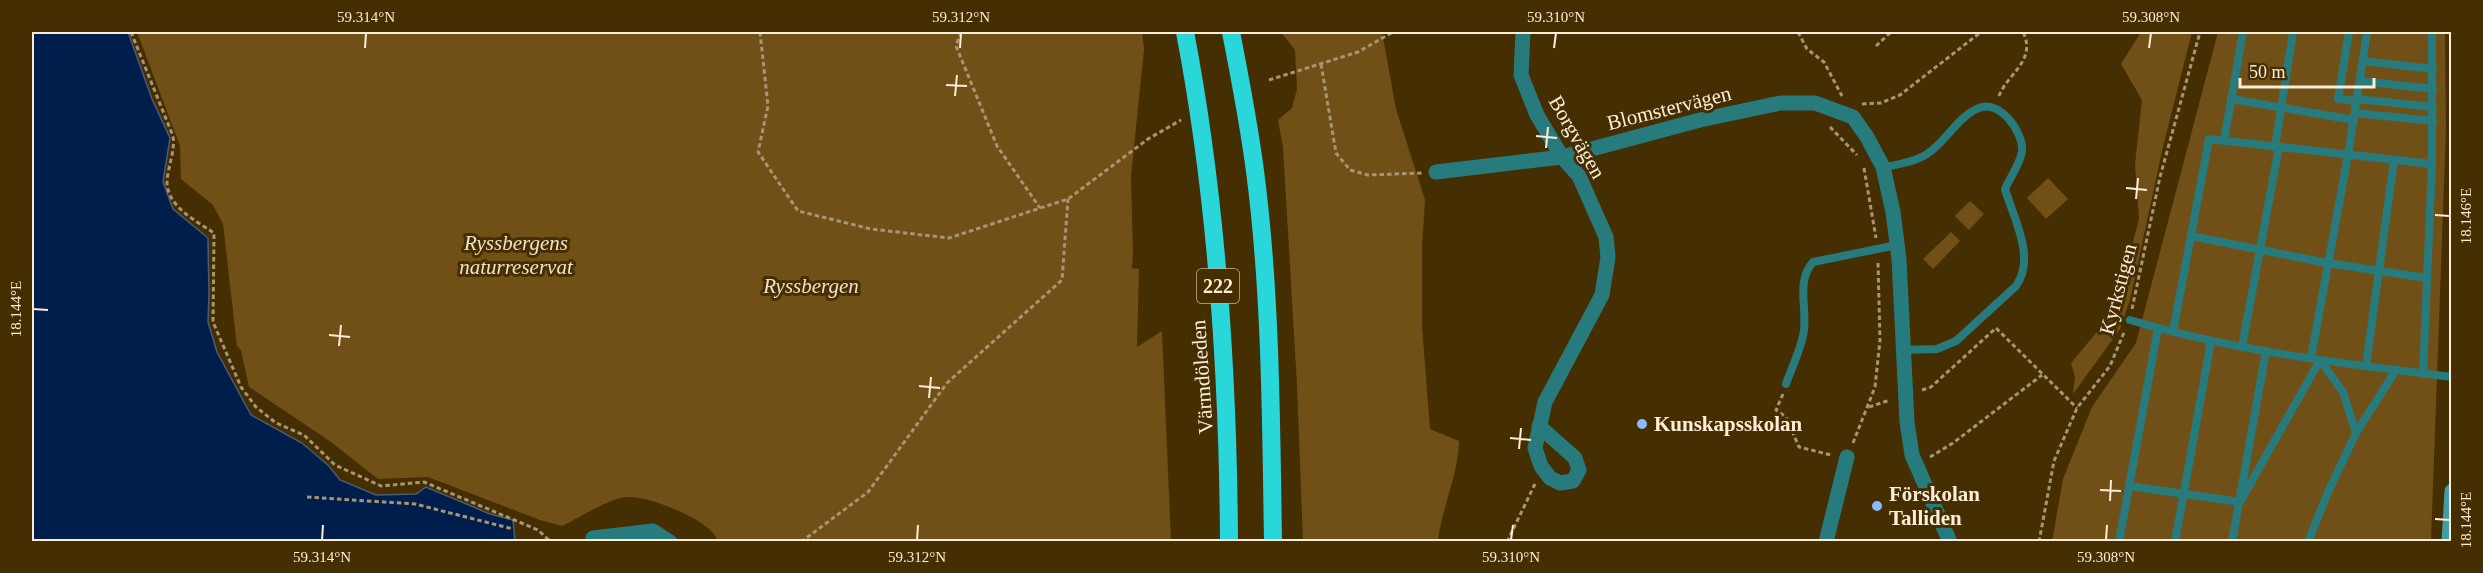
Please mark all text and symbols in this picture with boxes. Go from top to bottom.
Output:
text: 59.314°N [337,9,395,25]
text: 59.312°N [932,9,990,25]
text: 59.310°N [1527,9,1585,25]
text: 59.308°N [2122,9,2180,25]
scale bar [2240,51,2374,89]
text: 50 m [2249,62,2286,82]
street label: Blomstervägen [1604,81,1734,135]
street label: Borgvägen [1544,91,1611,183]
text: 18.146°E [2458,188,2474,244]
park label: Ryssbergens naturreservat [459,231,574,279]
street label: Kyrkstigen [2094,240,2142,337]
road number: 222 [1197,269,1239,303]
park label: Ryssbergen [762,274,859,298]
text: 18.144°E [8,281,24,337]
street label: Värmdöleden [1186,319,1218,435]
place label: Kunskapsskolan [1654,412,1803,436]
marker: Kunskapsskolan [1635,417,1649,431]
place label: Förskolan Talliden [1889,482,1980,530]
text: 18.144°E [2458,492,2474,548]
marker: Förskolan Talliden [1870,499,1884,513]
text: 59.314°N [293,549,351,565]
text: 59.312°N [888,549,946,565]
text: 59.310°N [1482,549,1540,565]
text: 59.308°N [2077,549,2135,565]

